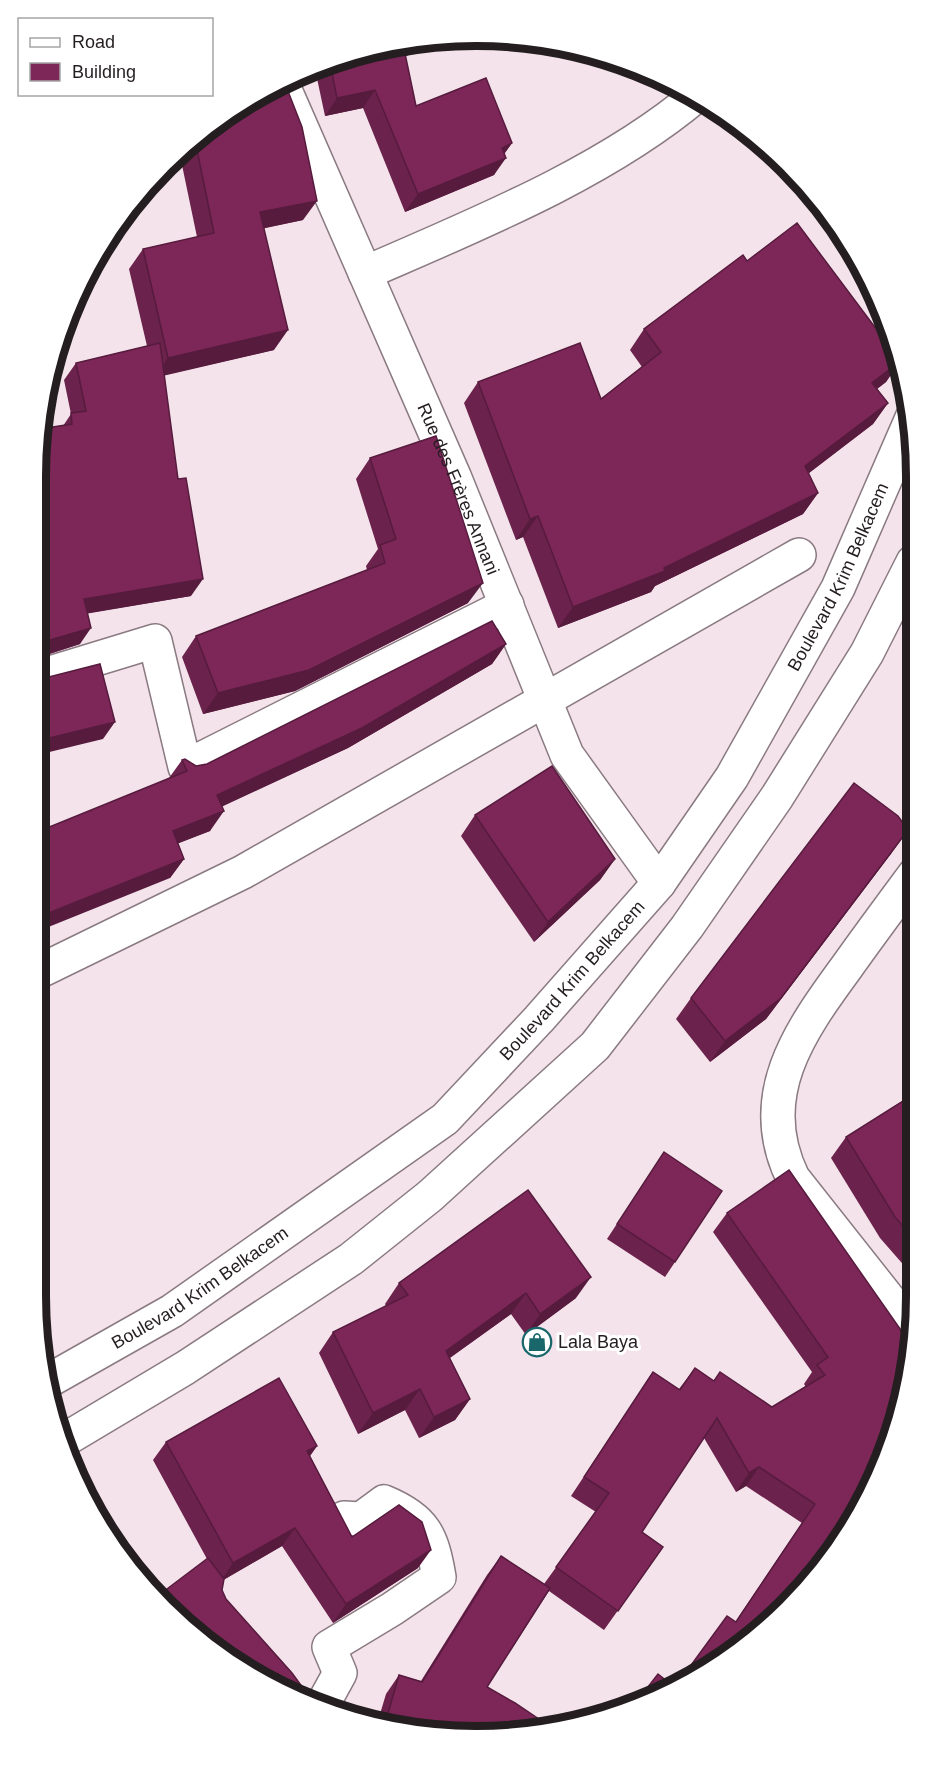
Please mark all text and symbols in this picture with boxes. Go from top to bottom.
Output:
legend [18,18,213,96]
text: Road [72,32,115,52]
text: Building [72,62,136,82]
street label: Rue des Frères Annani [413,400,503,578]
street label: Boulevard Krim Belkacem [784,480,893,674]
street label: Boulevard Krim Belkacem [496,897,649,1064]
street label: Boulevard Krim Belkacem [108,1223,292,1353]
shop icon: Lala Baya [521,1326,553,1358]
place label: Lala Baya [558,1332,639,1352]

